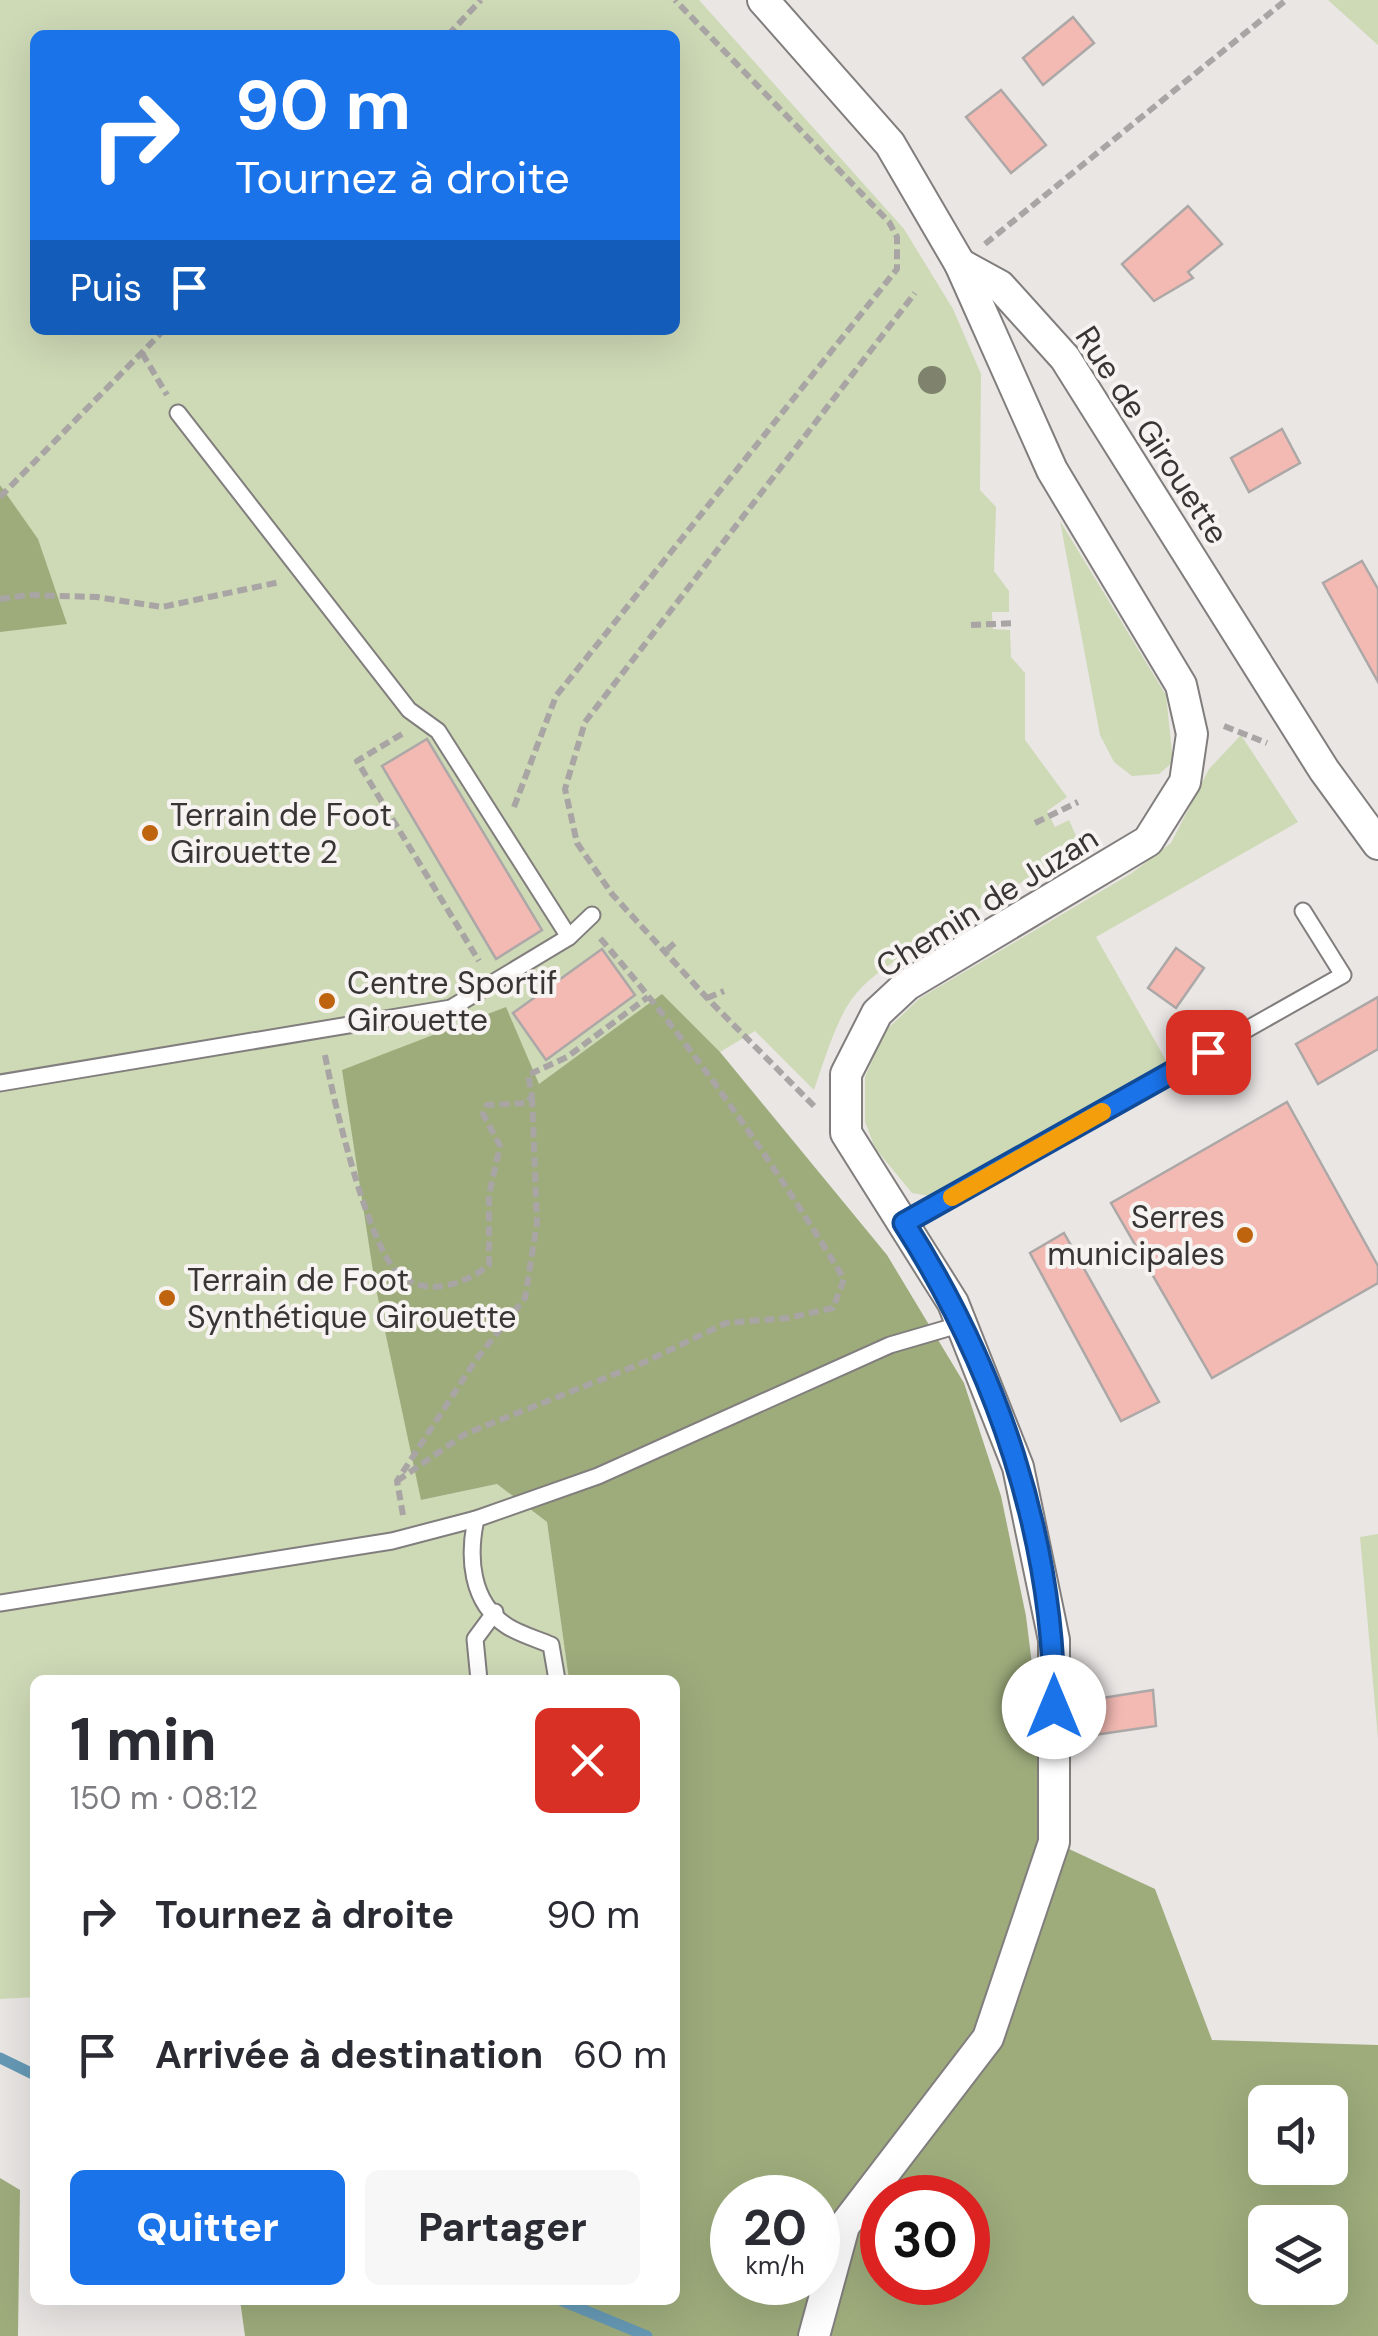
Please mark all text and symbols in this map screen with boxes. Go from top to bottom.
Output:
text: 90 m [235,60,411,151]
icon: right [70,70,200,200]
text: Tournez à droite [235,148,570,207]
icon: arrive [162,260,217,315]
text: Puis [70,263,142,313]
street label: Rue de Girouette [1066,318,1238,552]
place label: Terrain de Foot Girouette 2 [170,794,392,873]
street label: Chemin de Juzan [868,817,1106,987]
marker: Terrain de Foot Girouette 2 [139,822,161,844]
place label: Centre Sportif Girouette [347,962,557,1041]
marker: Centre Sportif Girouette [316,990,338,1012]
pin [1166,1010,1251,1095]
icon: arrive [1181,1025,1236,1080]
place label: Serres municipales [1047,1196,1225,1275]
marker: Serres municipales [1234,1224,1256,1246]
place label: Terrain de Foot Synthétique Girouette [187,1259,517,1338]
marker: Terrain de Foot Synthétique Girouette [156,1287,178,1309]
position arrow [1002,1655,1106,1759]
text: 1 min [70,1700,217,1779]
button: close [535,1708,640,1813]
text: 150 m · 08:12 [70,1777,258,1819]
icon: right [70,1888,125,1943]
text: Tournez à droite [155,1890,454,1940]
text: 90 m [546,1890,640,1940]
icon: arrive [70,2028,125,2083]
text: Arrivée à destination [155,2030,543,2080]
text: 60 m [573,2030,667,2080]
map controls [1248,2085,1348,2305]
button: sound [1248,2085,1348,2185]
button: Quitter [70,2170,345,2285]
button: Partager [365,2170,640,2285]
speed limit sign: 30 [860,2175,990,2305]
text: 20 [743,2195,807,2261]
button: layers [1248,2205,1348,2305]
text: km/h [745,2249,805,2282]

